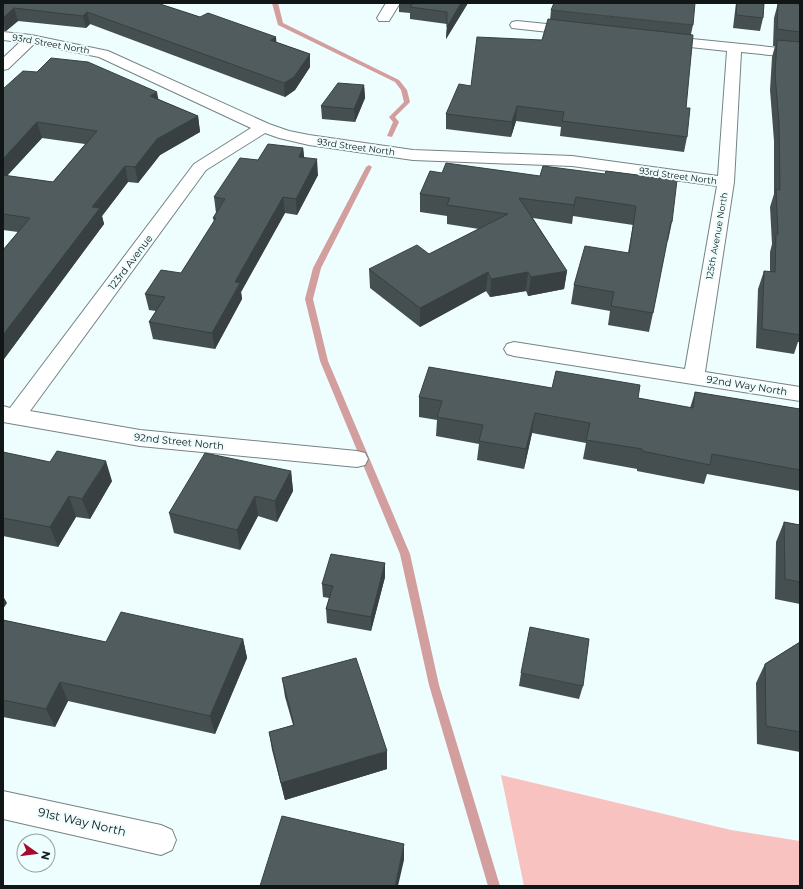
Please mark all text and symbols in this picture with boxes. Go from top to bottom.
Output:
street label: 93rd Street North [12,31,91,56]
street label: 93rd Street North [316,136,396,157]
street label: 93rd Street North [638,165,718,186]
street label: 125th Avenue North [703,191,730,280]
street label: 123rd Avenue [105,232,155,293]
street label: 92nd Way North [706,373,788,398]
street label: 92nd Street North [133,430,224,453]
street label: 91st Way North [37,804,128,839]
north arrow [16,833,56,873]
text: N [38,849,54,861]

